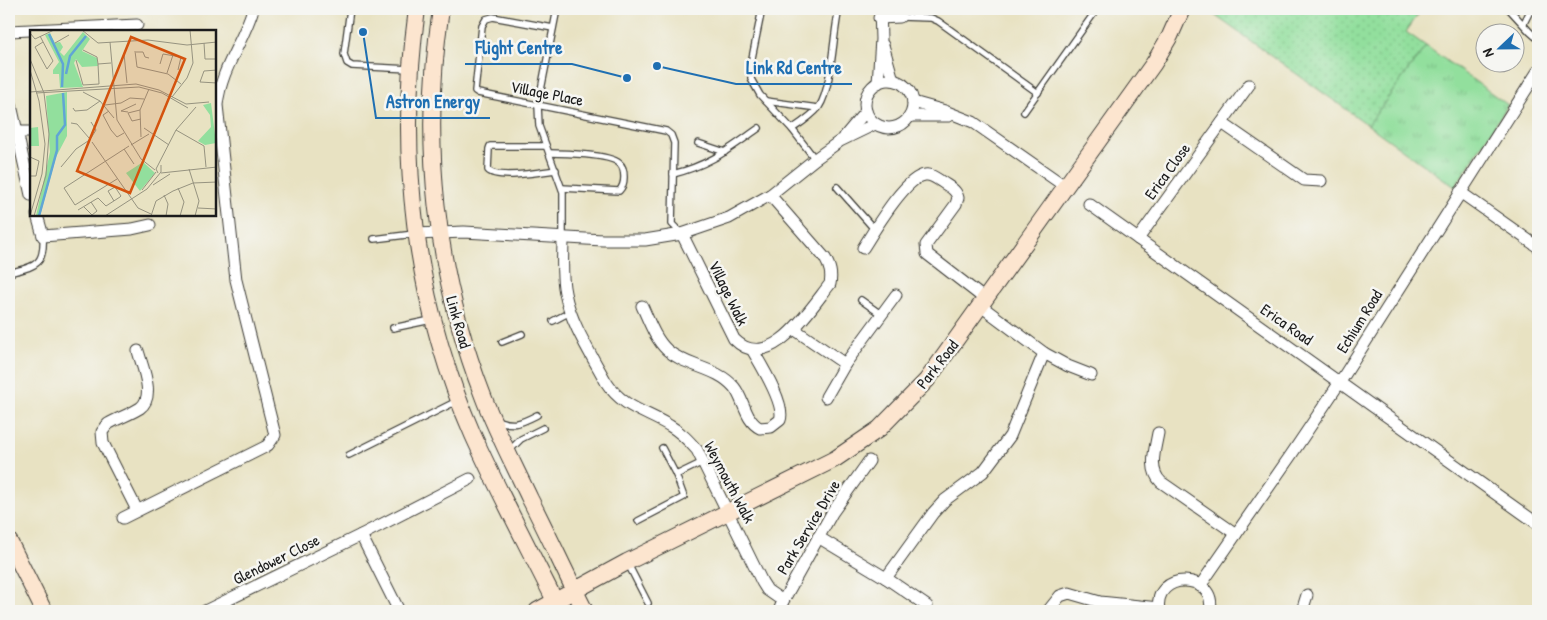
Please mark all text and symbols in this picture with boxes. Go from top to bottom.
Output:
north arrow [1474,22,1524,72]
inset map [30,30,216,216]
callout: Flight Centre [465,31,572,64]
text: Flight Centre [475,35,563,61]
text: N [1477,46,1498,60]
callout: Link Rd Centre [736,51,852,84]
text: Link Rd Centre [746,55,842,80]
street label: Village Place [509,75,586,111]
callout: Astron Energy [376,85,490,118]
text: Astron Energy [386,89,480,115]
street label: Erica Close [1139,138,1195,204]
street label: Village Walk [704,257,754,330]
street label: Echium Road [1331,285,1387,357]
street label: Link Road [441,293,477,351]
street label: Erica Road [1256,298,1318,350]
street label: Park Road [911,335,963,393]
street label: Weymouth Walk [699,437,761,527]
street label: Park Service Drive [771,475,845,578]
street label: Glendower Close [229,528,324,589]

